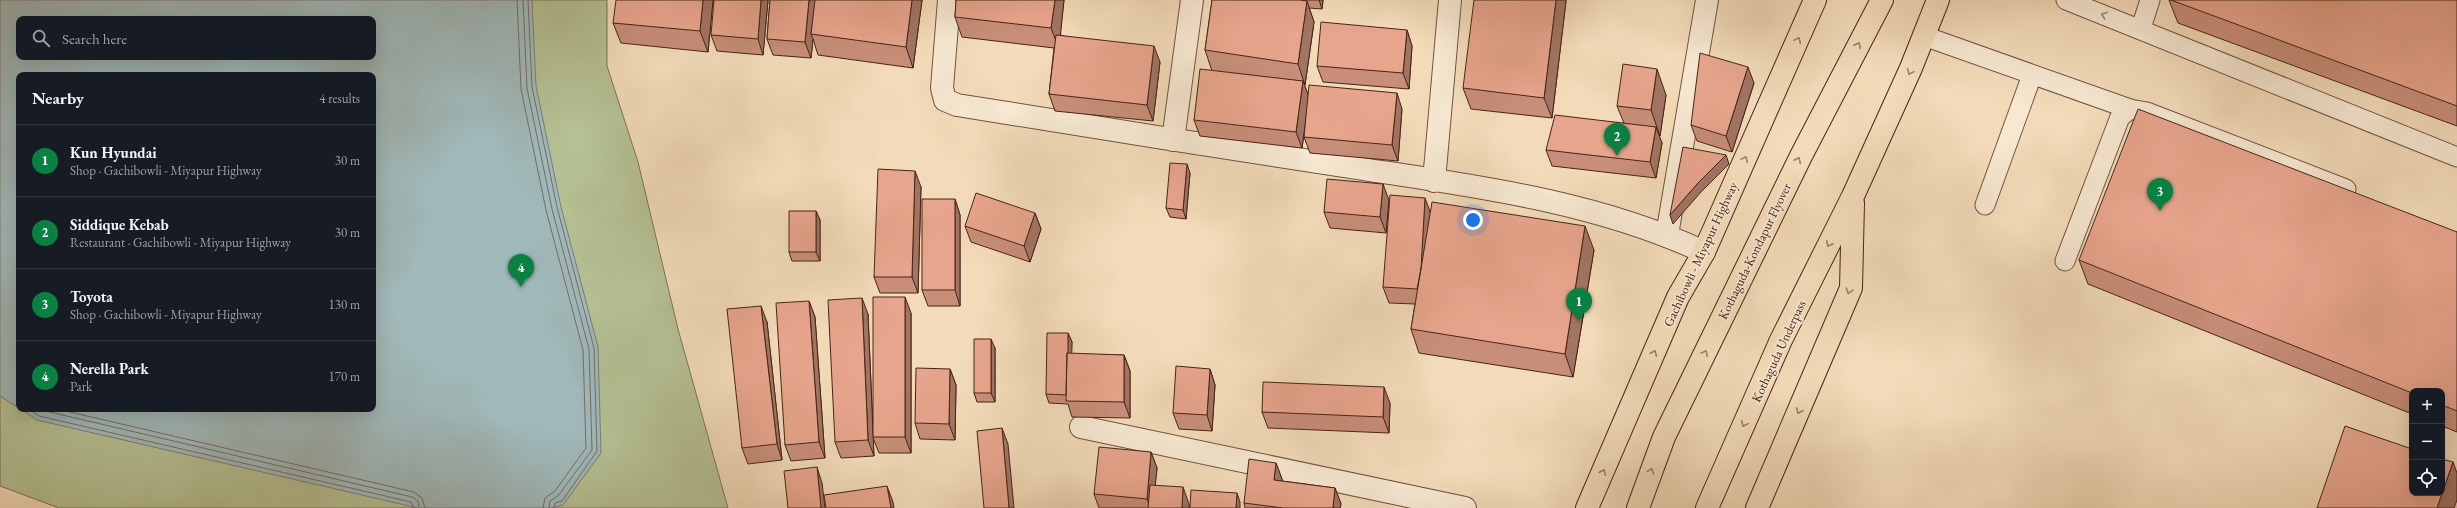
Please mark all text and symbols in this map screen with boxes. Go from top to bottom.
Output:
one-way arrow [2101,11,2108,20]
search box [16,16,376,60]
icon: search [30,27,52,49]
text: Search here [62,29,127,48]
one-way arrow [1793,37,1801,44]
one-way arrow [1853,42,1861,49]
one-way arrow [1906,68,1914,75]
text: Nearby [32,87,84,109]
text: 4 results [319,90,360,107]
pin: 2 [1604,123,1630,156]
text: Kun Hyundai [70,143,157,162]
text: 1 [42,152,48,169]
text: 30 m [335,152,360,169]
one-way arrow [1740,156,1748,164]
one-way arrow [1793,157,1801,165]
text: Shop · Gachibowli - Miyapur Highway [70,162,262,179]
pin: 3 [2147,178,2173,211]
street label: Gachibowli - Miyapur Highway [1659,179,1742,329]
street label: Kothaguda-Kondapur Flyover [1714,180,1795,322]
your location [1463,210,1483,230]
text: Siddique Kebab [70,215,169,234]
text: 2 [42,224,48,241]
text: 30 m [335,224,360,241]
text: Restaurant · Gachibowli - Miyapur Highway [70,234,291,251]
one-way arrow [1827,239,1834,247]
pin: 4 [508,254,534,287]
text: Toyota [70,287,113,306]
one-way arrow [1845,287,1854,294]
pin: 1 [1566,288,1592,321]
text: 3 [42,296,48,313]
text: 130 m [329,296,360,313]
street label: Kothaguda Underpass [1747,297,1810,405]
text: Shop · Gachibowli - Miyapur Highway [70,306,262,323]
one-way arrow [1649,349,1657,357]
one-way arrow [1700,350,1708,357]
text: Nerella Park [70,359,149,378]
text: 4 [42,368,48,385]
text: 170 m [329,368,360,385]
text: Park [70,378,92,395]
map controls [2409,388,2445,496]
button: + [2409,388,2445,424]
one-way arrow [1796,406,1804,414]
one-way arrow [1741,420,1749,428]
button: − [2409,424,2445,460]
button: locate [2409,460,2445,496]
one-way arrow [1647,468,1655,475]
one-way arrow [1598,469,1606,476]

